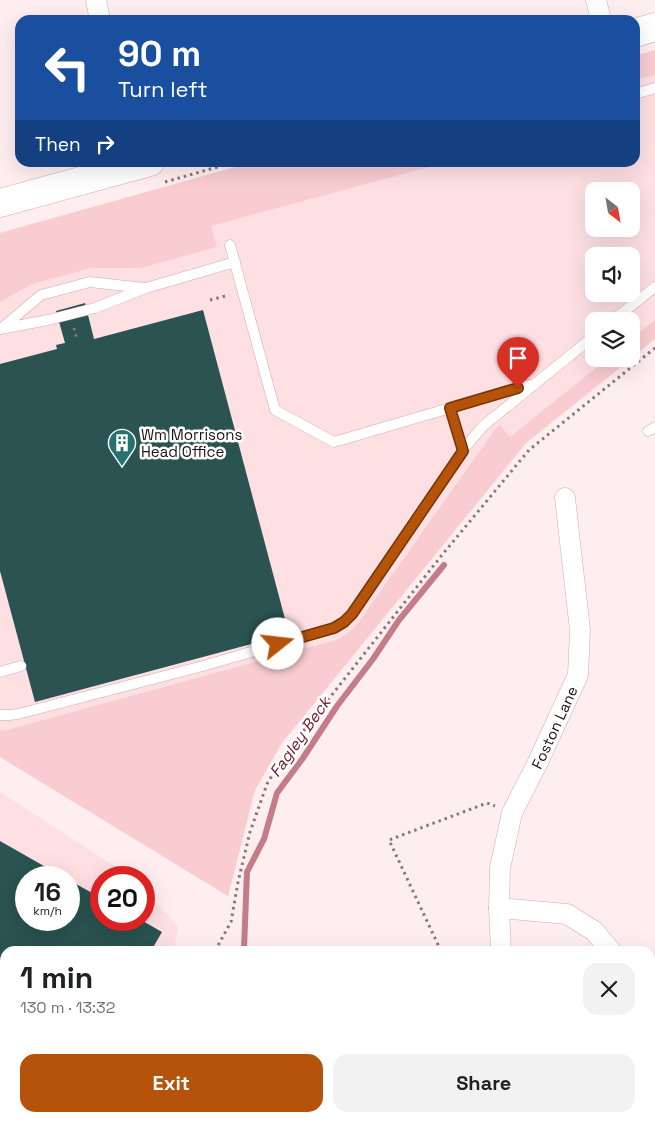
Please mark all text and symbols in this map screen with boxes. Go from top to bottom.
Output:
text: 90 m [118,32,201,76]
icon: left [35,35,100,100]
text: Turn left [118,75,208,103]
icon: right [91,130,119,158]
text: Then [35,132,81,157]
north arrow [585,182,640,238]
map controls [585,182,640,367]
button: sound [585,247,640,302]
button: layers [585,312,640,367]
pin [497,337,539,388]
icon: arrive [504,344,532,372]
place label: Wm Morrisons Head Office [141,425,242,461]
building icon: Wm Morrisons Head Office [107,428,137,467]
position arrow [251,617,303,669]
street label: Foston Lane [527,683,581,772]
water label: Fagley Beck [265,691,337,781]
speed limit sign: 20 [90,866,155,931]
text: 16 [34,876,61,908]
text: km/h [33,903,62,919]
text: 1 min [20,958,93,997]
button: close [583,963,635,1015]
text: 130 m · 13:32 [20,997,115,1018]
button: Exit [20,1054,323,1112]
button: Share [333,1054,635,1112]

